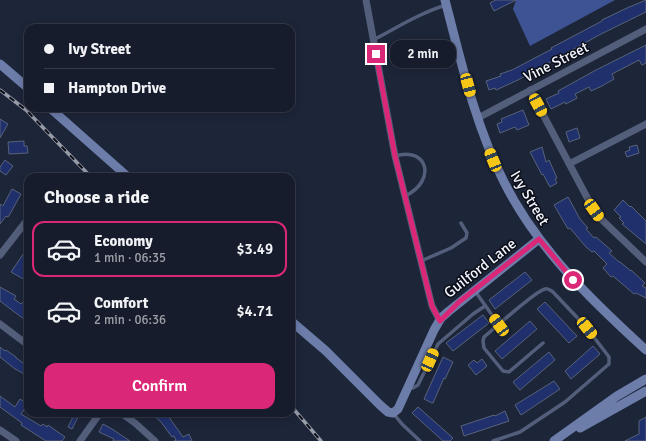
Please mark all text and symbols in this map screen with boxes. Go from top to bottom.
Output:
street label: Vine Street [520,38,592,86]
text: Ivy Street [68,40,131,58]
callout: 2 min [390,40,456,68]
route end [367,45,385,63]
text: 2 min [407,46,439,62]
car [459,72,477,98]
text: Hampton Drive [68,79,166,97]
car [527,92,549,118]
car [483,147,503,173]
street label: Ivy Street [507,167,553,229]
text: Choose a ride [44,186,149,208]
car [582,197,606,223]
icon: car [46,231,82,267]
text: Economy [94,232,153,250]
street label: Guilford Lane [440,234,520,302]
text: $3.49 [236,240,273,258]
text: 1 min · 06:35 [94,250,166,266]
route start [564,271,582,289]
icon: car [46,293,82,329]
text: Comfort [94,294,148,312]
text: $4.71 [236,302,273,320]
text: 2 min · 06:36 [94,312,166,328]
car [487,312,511,338]
car [575,315,599,341]
car [420,347,440,373]
button: Confirm [44,363,275,409]

